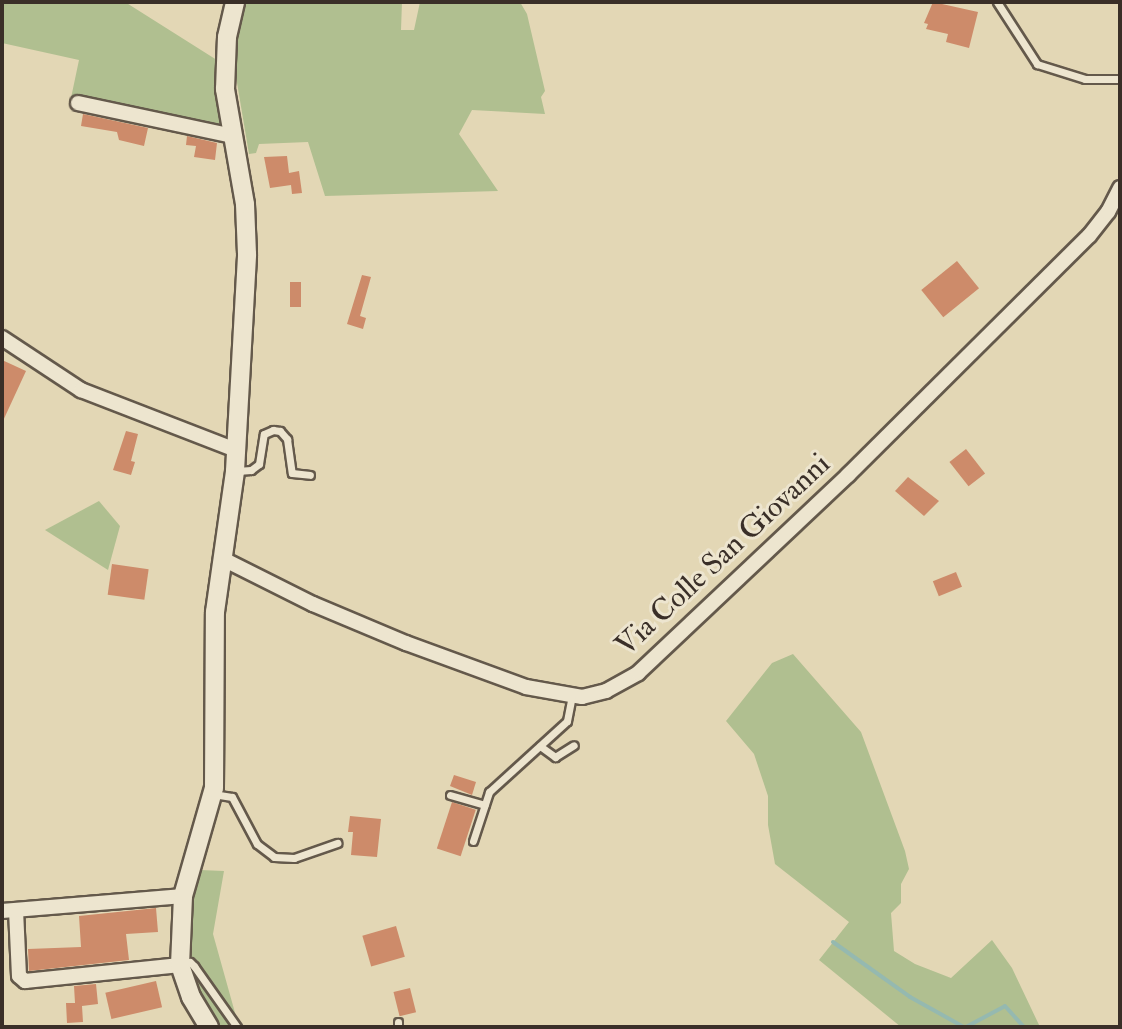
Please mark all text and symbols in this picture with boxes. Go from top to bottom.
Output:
street label: Via Colle San Giovanni [608,446,838,664]

